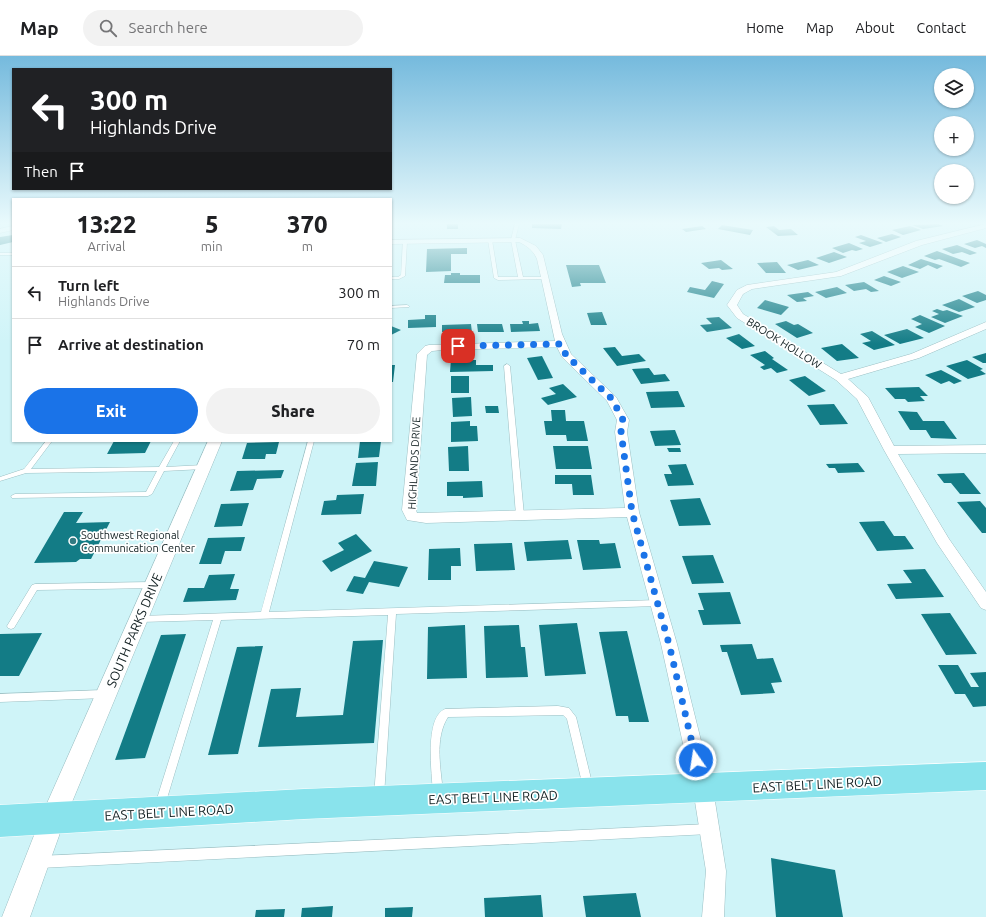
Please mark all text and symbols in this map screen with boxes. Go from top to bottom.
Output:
search box [83,10,363,46]
text: Map [20,17,59,39]
icon: search [97,17,119,39]
text: Search here [129,19,208,36]
text: Home [746,20,784,36]
text: Map [806,20,834,36]
text: About [856,20,895,36]
text: Contact [917,20,966,36]
map controls [934,68,974,204]
button: layers [934,68,974,108]
icon: left [24,84,76,136]
text: 300 m [90,84,168,115]
button: + [934,116,974,156]
text: Highlands Drive [90,117,217,137]
icon: arrive [66,160,88,182]
text: Then [24,163,58,180]
button: − [934,164,974,204]
text: 13:22 [76,211,136,238]
text: 5 [205,211,218,238]
text: 370 [287,211,328,238]
text: Arrival [87,239,125,253]
text: min [201,239,223,253]
text: m [302,239,313,253]
text: Turn left [58,277,119,294]
icon: left [24,282,46,304]
text: 300 m [338,284,380,301]
text: Highlands Drive [58,294,150,308]
street label: BROOK HOLLOW [744,315,824,371]
pin [441,329,475,363]
icon: arrive [24,334,46,356]
icon: arrive [447,335,469,357]
text: Arrive at destination [58,336,204,353]
text: 70 m [347,336,380,353]
button: Exit [24,388,198,434]
button: Share [206,388,380,434]
street label: HIGHLANDS DRIVE [406,416,422,510]
place label: Southwest Regional Communication Center [81,529,196,554]
marker: Southwest Regional Communication Center [68,536,78,546]
street label: SOUTH PARKS DRIVE [104,571,164,689]
position arrow [675,739,717,781]
street label: EAST BELT LINE ROAD [752,774,882,794]
street label: EAST BELT LINE ROAD [428,788,558,806]
street label: EAST BELT LINE ROAD [104,802,234,822]

